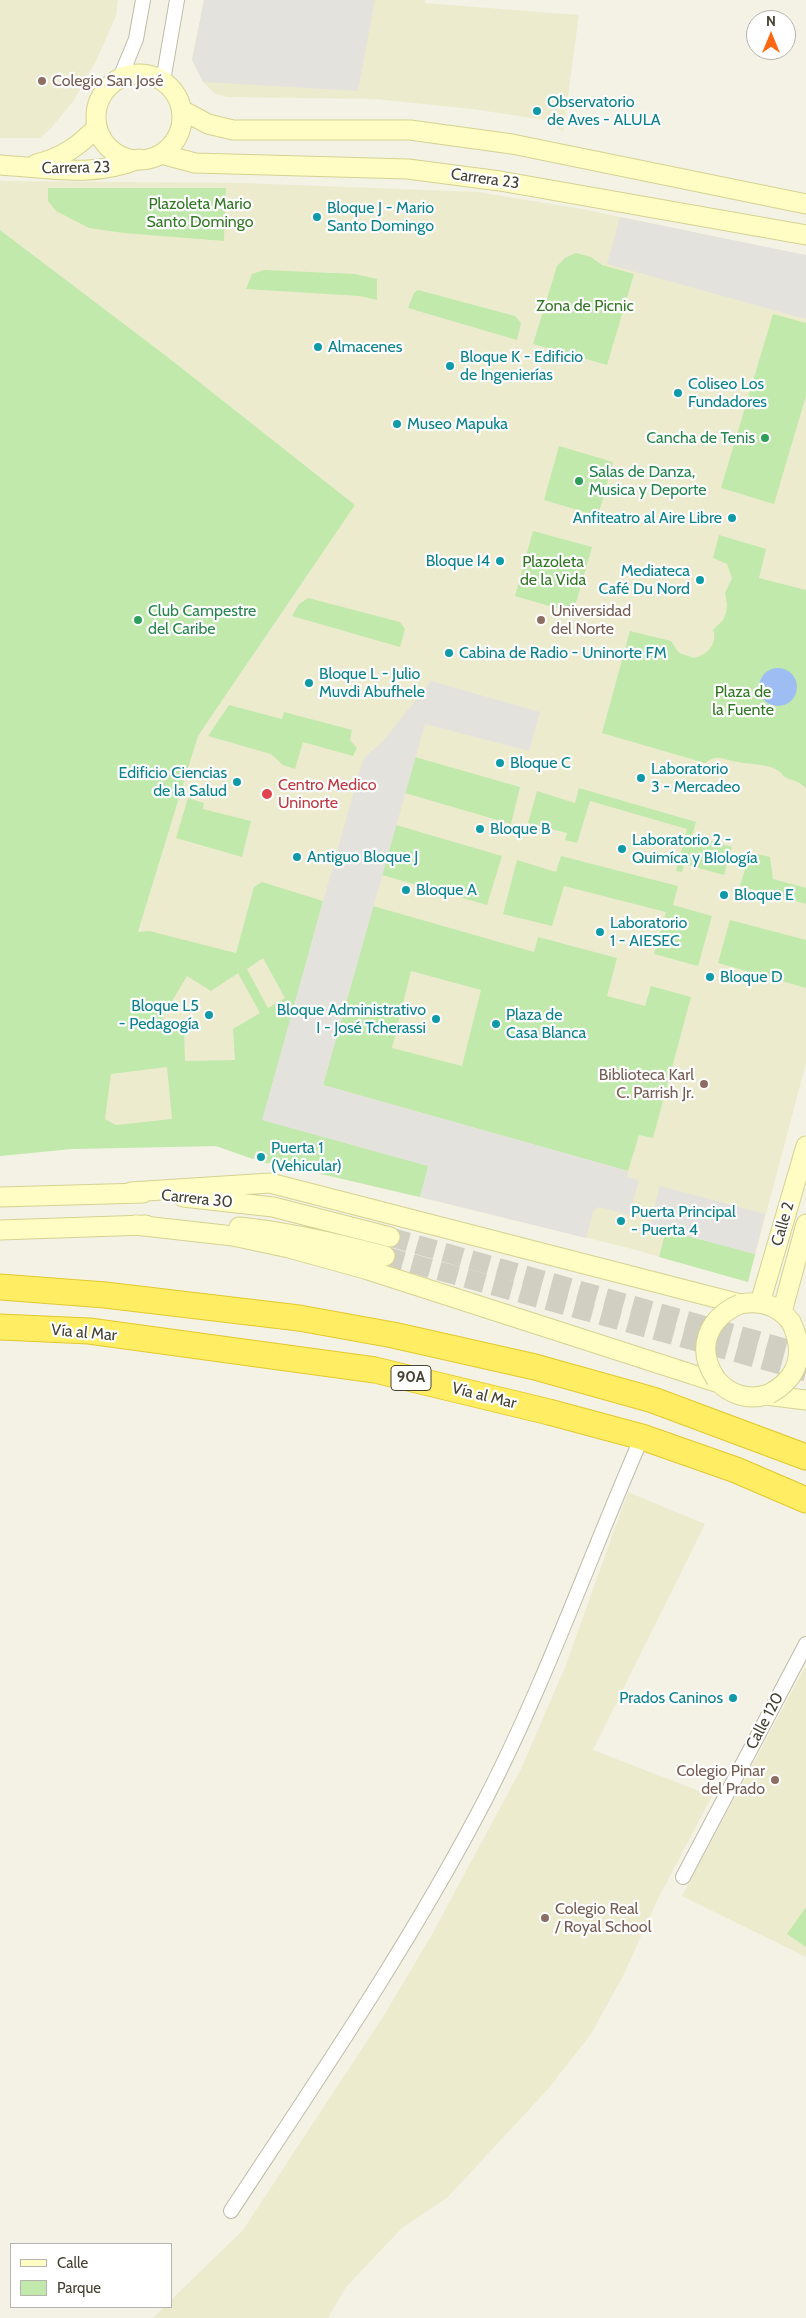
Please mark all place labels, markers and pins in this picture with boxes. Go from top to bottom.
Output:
place label: Colegio San José [52,71,163,91]
marker: Colegio San José [36,75,48,87]
place label: Observatorio de Aves - ALULA [547,92,661,130]
marker: Observatorio de Aves - ALULA [531,105,543,117]
place label: Bloque J - Mario Santo Domingo [327,198,434,236]
marker: Bloque J - Mario Santo Domingo [311,211,323,223]
place label: Almacenes [328,337,402,357]
marker: Almacenes [312,341,324,353]
place label: Bloque K - Edificio de Ingenierías [460,347,583,385]
marker: Bloque K - Edificio de Ingenierías [444,360,456,372]
place label: Coliseo Los Fundadores [688,374,767,412]
marker: Coliseo Los Fundadores [672,387,684,399]
place label: Museo Mapuka [407,414,508,434]
marker: Museo Mapuka [391,418,403,430]
place label: Cancha de Tenis [646,428,755,448]
marker: Cancha de Tenis [759,432,771,444]
place label: Salas de Danza, Musica y Deporte [589,462,706,500]
marker: Salas de Danza, Musica y Deporte [573,475,585,487]
place label: Anfiteatro al Aire Libre [573,508,722,528]
marker: Anfiteatro al Aire Libre [726,512,738,524]
place label: Bloque I4 [426,551,490,571]
marker: Bloque I4 [494,555,506,567]
place label: Mediateca Café Du Nord [599,561,690,599]
marker: Mediateca Café Du Nord [694,574,706,586]
place label: Club Campestre del Caribe [148,601,256,639]
place label: Universidad del Norte [551,601,631,639]
marker: Club Campestre del Caribe [132,614,144,626]
marker: Universidad del Norte [535,614,547,626]
place label: Cabina de Radio - Uninorte FM [459,643,667,663]
marker: Cabina de Radio - Uninorte FM [443,647,455,659]
place label: Bloque L - Julio Muvdi Abufhele [319,664,425,702]
marker: Bloque L - Julio Muvdi Abufhele [303,677,315,689]
place label: Bloque C [510,753,571,773]
marker: Bloque C [494,757,506,769]
place label: Laboratorio 3 - Mercadeo [651,759,740,797]
place label: Edificio Ciencias de la Salud [119,763,227,801]
marker: Laboratorio 3 - Mercadeo [635,772,647,784]
place label: Centro Medico Uninorte [278,775,376,813]
marker: Edificio Ciencias de la Salud [231,776,243,788]
marker: Centro Medico Uninorte [260,787,274,801]
place label: Bloque B [490,819,551,839]
marker: Bloque B [474,823,486,835]
place label: Laboratorio 2 - Quimíca y BIología [632,830,758,868]
marker: Laboratorio 2 - Quimíca y BIología [616,843,628,855]
place label: Antiguo Bloque J [307,847,418,867]
marker: Antiguo Bloque J [291,851,303,863]
place label: Bloque A [416,880,477,900]
marker: Bloque A [400,884,412,896]
place label: Bloque E [734,885,794,905]
marker: Bloque E [718,889,730,901]
place label: Laboratorio 1 - AIESEC [610,913,687,951]
marker: Laboratorio 1 - AIESEC [594,926,606,938]
place label: Bloque D [720,967,783,987]
marker: Bloque D [704,971,716,983]
place label: Bloque L5 - Pedagogía [119,996,199,1034]
place label: Bloque Administrativo I - José Tcherassi [277,1000,426,1038]
place label: Plaza de Casa Blanca [506,1005,586,1043]
marker: Bloque L5 - Pedagogía [203,1009,215,1021]
marker: Bloque Administrativo I - José Tcherassi [430,1013,442,1025]
marker: Plaza de Casa Blanca [490,1018,502,1030]
place label: Biblioteca Karl C. Parrish Jr. [599,1065,694,1103]
marker: Biblioteca Karl C. Parrish Jr. [698,1078,710,1090]
place label: Puerta 1 (Vehicular) [271,1138,342,1176]
marker: Puerta 1 (Vehicular) [255,1151,267,1163]
place label: Puerta Principal - Puerta 4 [631,1202,736,1240]
marker: Puerta Principal - Puerta 4 [615,1215,627,1227]
place label: Prados Caninos [619,1688,723,1708]
marker: Prados Caninos [727,1692,739,1704]
place label: Colegio Pinar del Prado [676,1761,765,1799]
marker: Colegio Pinar del Prado [769,1774,781,1786]
place label: Colegio Real / Royal School [555,1899,651,1937]
marker: Colegio Real / Royal School [539,1912,551,1924]

